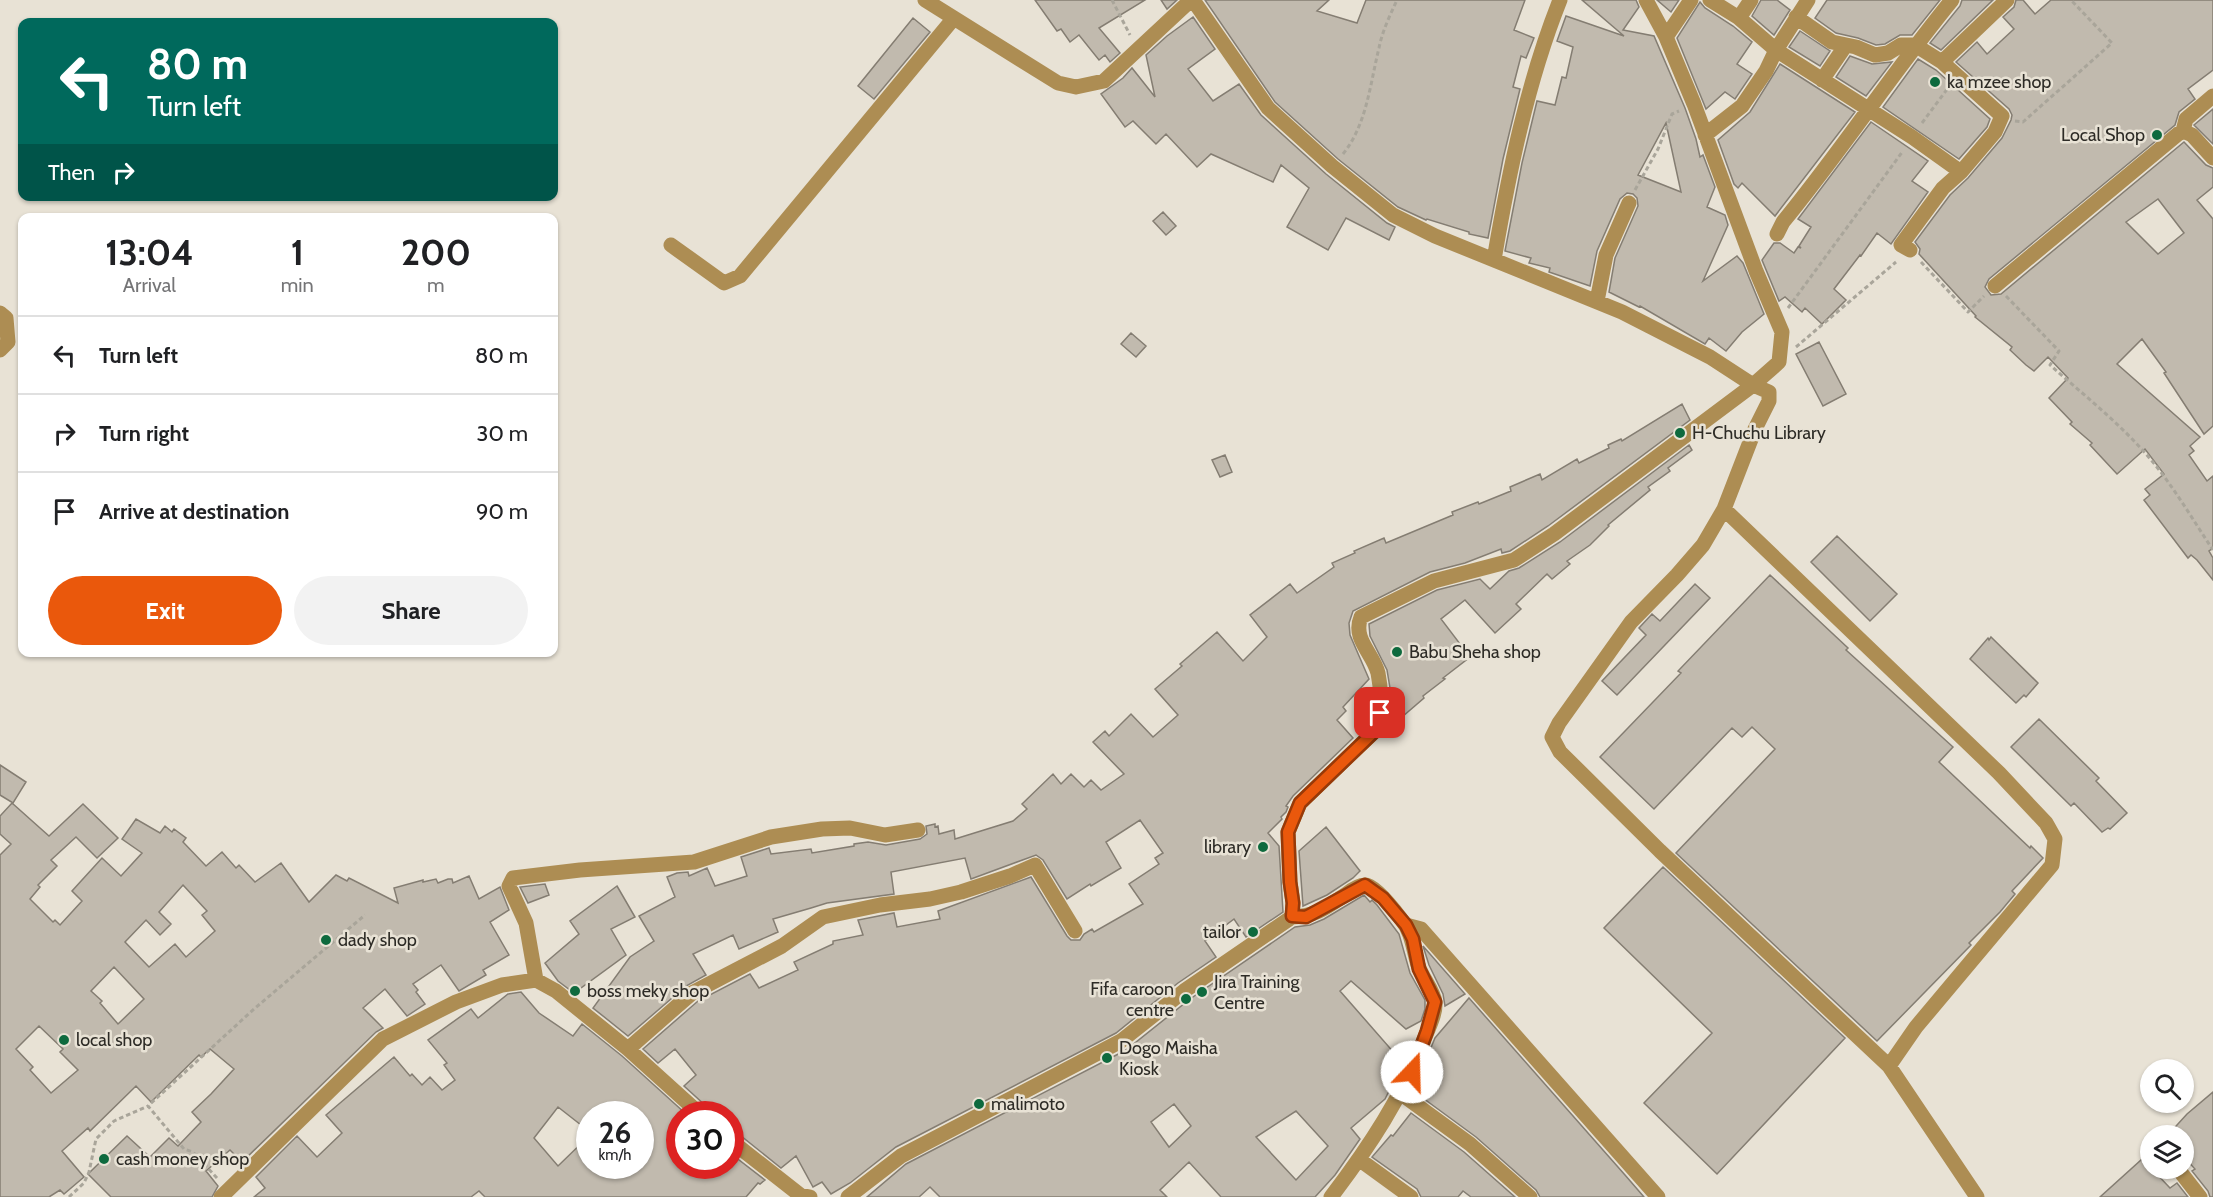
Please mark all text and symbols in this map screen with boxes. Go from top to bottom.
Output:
text: 80 m [147,38,248,90]
icon: left [48,42,126,120]
place label: ka mzee shop [1947,71,2051,93]
marker: ka mzee shop [1928,75,1942,89]
text: Turn left [147,90,241,123]
place label: Local Shop [2061,124,2145,146]
marker: Local Shop [2150,128,2164,142]
icon: right [107,156,140,189]
text: Then [48,159,95,186]
text: 13:04 [105,230,194,274]
text: 1 [291,230,304,274]
text: 200 [401,230,471,274]
text: Arrival [123,273,176,297]
text: min [281,273,314,297]
text: m [427,273,445,297]
icon: left [48,339,81,372]
text: Turn left [99,342,178,369]
text: 80 m [475,342,528,369]
icon: right [48,417,81,450]
text: Turn right [99,420,189,447]
text: 30 m [476,420,528,447]
place label: H-Chuchu Library [1692,422,1826,444]
marker: H-Chuchu Library [1673,426,1687,440]
icon: arrive [48,495,81,528]
text: Arrive at destination [99,498,289,525]
text: 90 m [476,498,528,525]
button: Exit [48,576,282,645]
button: Share [294,576,528,645]
place label: Babu Sheha shop [1409,641,1541,663]
marker: Babu Sheha shop [1390,645,1404,659]
pin [1354,687,1405,738]
icon: arrive [1363,696,1396,729]
place label: library [1204,836,1251,858]
marker: library [1256,840,1270,854]
place label: tailor [1203,921,1241,943]
marker: tailor [1246,925,1260,939]
place label: dady shop [338,929,417,951]
marker: dady shop [319,933,333,947]
place label: Jira Training Centre [1213,971,1300,1014]
place label: Fifa caroon centre [1090,978,1174,1021]
place label: boss meky shop [587,980,709,1002]
marker: boss meky shop [568,984,582,998]
marker: Jira Training Centre [1195,985,1209,999]
marker: Fifa caroon centre [1179,992,1193,1006]
place label: local shop [76,1029,152,1051]
marker: local shop [57,1033,71,1047]
place label: Dogo Maisha Kiosk [1119,1037,1218,1080]
position arrow [1380,1040,1444,1104]
marker: Dogo Maisha Kiosk [1100,1051,1114,1065]
map controls [2140,1059,2194,1179]
button: search [2140,1059,2194,1113]
place label: malimoto [991,1093,1065,1115]
marker: malimoto [972,1097,986,1111]
speed limit sign: 30 [666,1101,744,1179]
text: 26 [599,1114,631,1151]
button: layers [2140,1125,2194,1179]
text: km/h [599,1146,631,1164]
place label: cash money shop [116,1148,249,1170]
marker: cash money shop [97,1152,111,1166]

